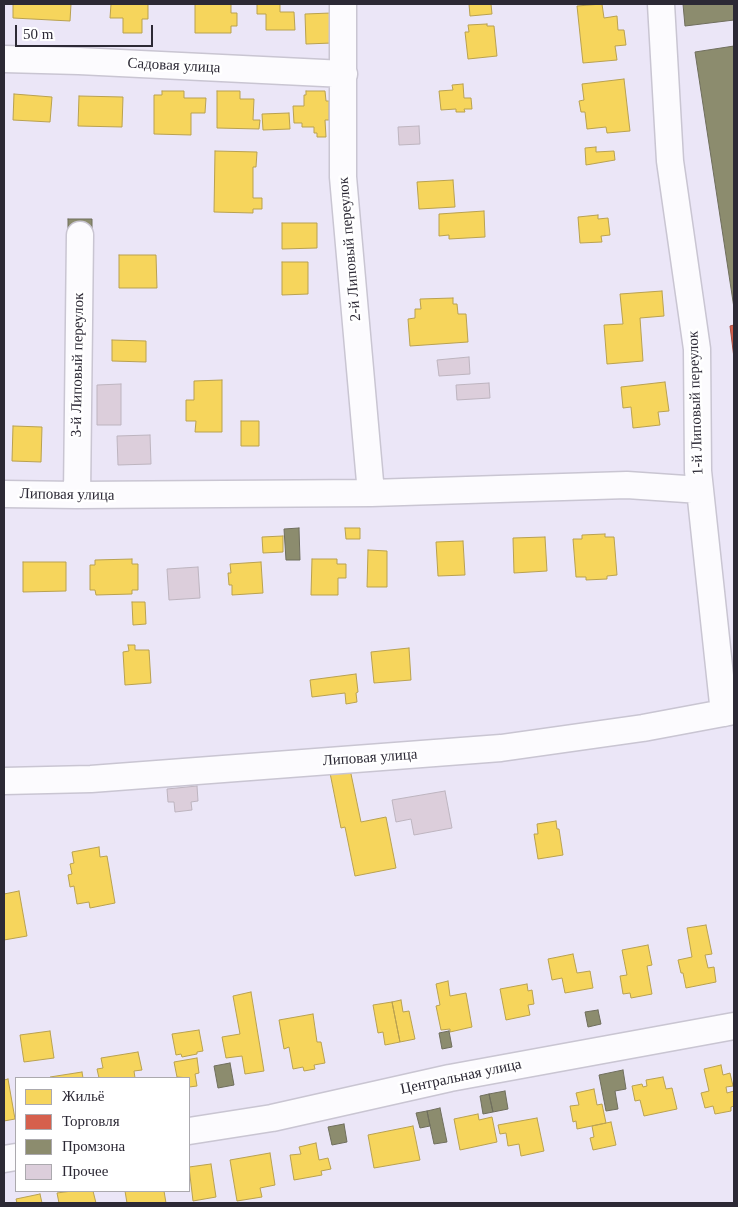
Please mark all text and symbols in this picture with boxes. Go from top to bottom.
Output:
scale bar [18,15,155,47]
text: 50 m [23,26,53,42]
street label: Садовая улица [127,55,221,77]
street label: 2-й Липовый переулок [335,176,365,322]
street label: 3-й Липовый переулок [68,293,88,437]
street label: 1-й Липовый переулок [684,330,708,476]
street label: Липовая улица [19,485,115,505]
street label: Липовая улица [322,746,418,770]
street label: Центральная улица [399,1055,523,1099]
legend [15,1077,190,1192]
text: Жильё [62,1088,104,1104]
text: Торговля [62,1113,120,1129]
text: Промзона [62,1138,125,1154]
text: Прочее [62,1163,108,1179]

